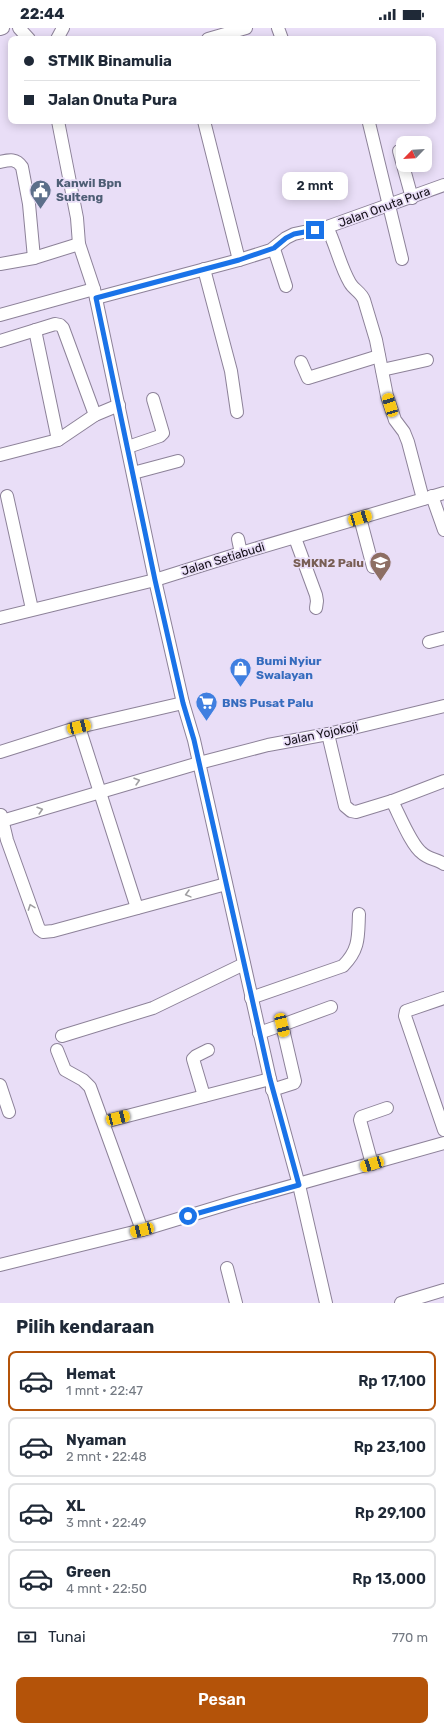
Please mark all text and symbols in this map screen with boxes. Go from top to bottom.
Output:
text: 22:44 [20,5,64,23]
text: STMIK Binamulia [48,52,172,70]
text: Jalan Onuta Pura [48,91,177,109]
north arrow [396,136,432,172]
map controls [396,136,432,172]
callout: 2 mnt [282,172,348,200]
place label: Kanwil Bpn Sulteng [56,176,122,204]
public building icon: Kanwil Bpn Sulteng [28,177,54,210]
text: 2 mnt [297,178,333,193]
street label: Jalan Onuta Pura [336,184,432,230]
route end [306,221,324,239]
car [381,392,399,418]
car [347,509,373,527]
street label: Jalan Setiabudi [179,540,267,578]
school or university icon: SMKN2 Palu [367,550,393,583]
place label: SMKN2 Palu [293,556,364,570]
place label: Bumi Nyiur Swalayan [256,654,322,682]
shop icon: Bumi Nyiur Swalayan [228,655,254,688]
supermarket icon: BNS Pusat Palu [194,690,220,723]
place label: BNS Pusat Palu [222,696,313,710]
car [66,718,92,736]
street label: Jalan Yojokoji [282,719,360,749]
one-way arrow [134,777,141,786]
one-way arrow [36,806,43,815]
one-way arrow [185,889,192,898]
one-way arrow [27,904,36,911]
car [273,1012,291,1038]
car [105,1109,131,1127]
car [359,1155,385,1173]
route start [179,1207,197,1225]
car [129,1221,155,1239]
text: Pilih kendaraan [16,1316,154,1338]
icon: car [18,1363,54,1399]
text: Hemat [66,1365,116,1383]
text: Rp 17,100 [358,1372,426,1390]
text: 1 mnt · 22:47 [66,1383,143,1398]
icon: car [18,1429,54,1465]
text: Nyaman [66,1431,127,1449]
text: Rp 23,100 [354,1438,426,1456]
text: 2 mnt · 22:48 [66,1449,147,1464]
icon: car [18,1495,54,1531]
text: XL [66,1497,85,1515]
text: Rp 29,100 [355,1504,426,1522]
text: 3 mnt · 22:49 [66,1515,146,1530]
icon: car [18,1561,54,1597]
text: Green [66,1563,111,1581]
text: Rp 13,000 [352,1570,426,1588]
text: 4 mnt · 22:50 [66,1581,147,1596]
icon: cash [16,1626,38,1648]
text: Tunai [48,1628,86,1646]
text: 770 m [392,1630,428,1645]
button: Pesan [16,1677,428,1723]

